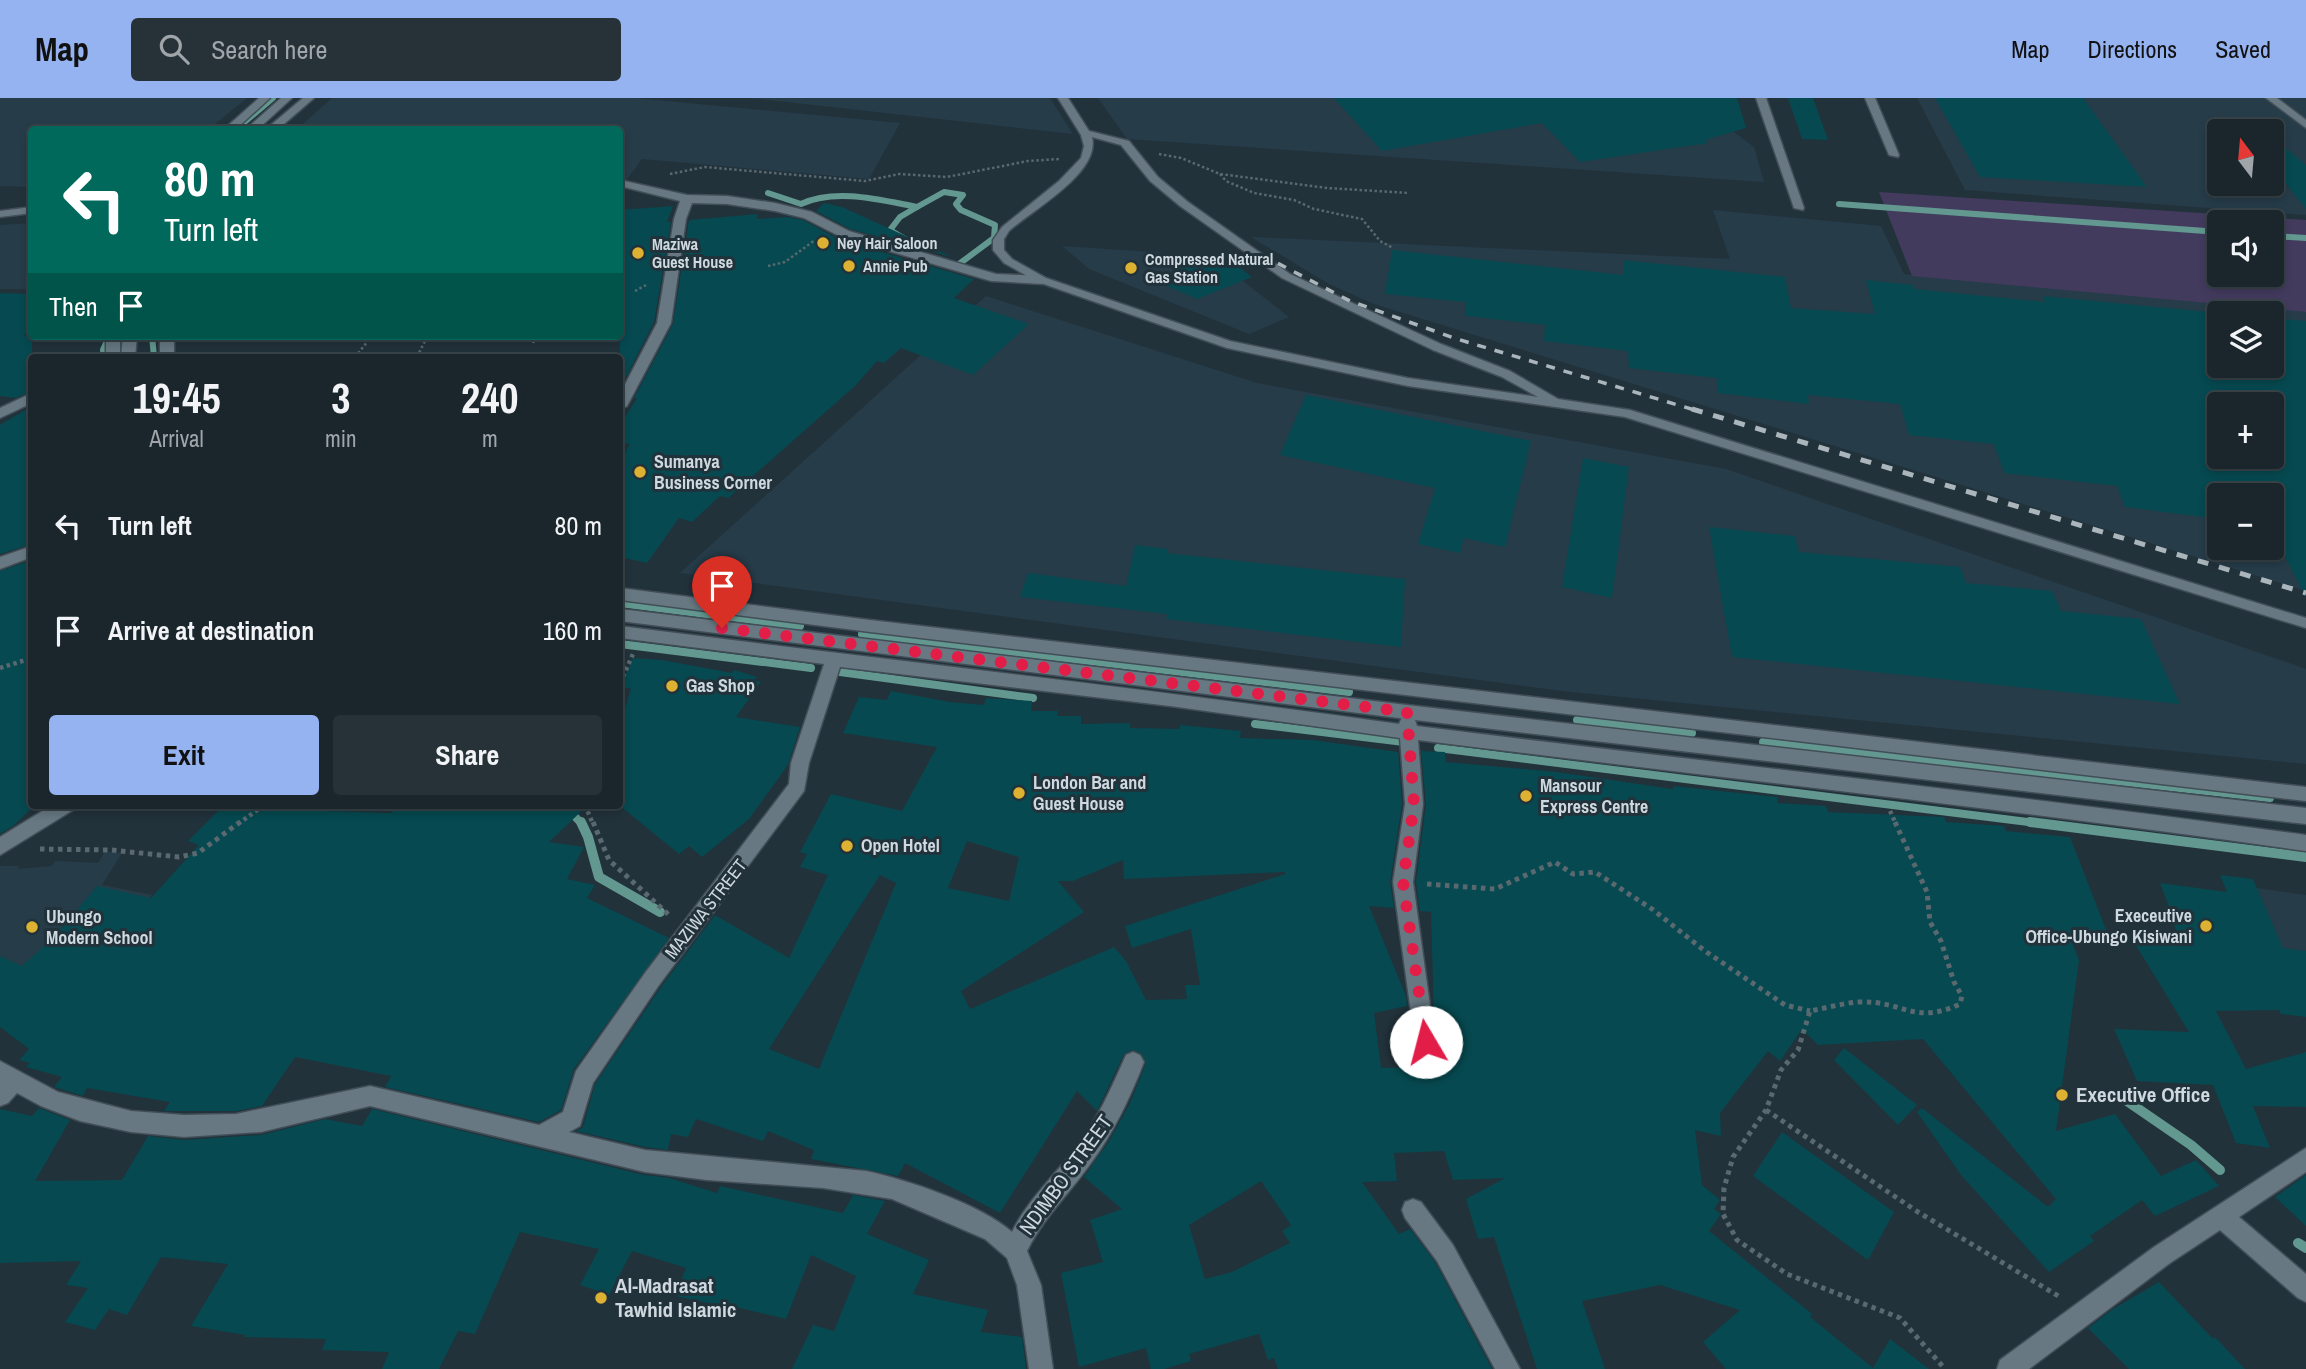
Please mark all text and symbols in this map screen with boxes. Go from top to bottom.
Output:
search box [131,18,621,81]
text: Map [35,27,89,71]
icon: search [155,30,193,68]
text: Search here [211,32,327,67]
text: Map [2011,33,2049,65]
text: Directions [2087,33,2177,65]
text: Saved [2215,33,2271,65]
north arrow [2207,119,2284,196]
map controls [2207,119,2284,560]
text: 80 m [164,145,256,211]
icon: left [49,154,140,245]
text: Turn left [164,208,258,251]
button: sound [2207,210,2284,287]
place label: Ney Hair Saloon [837,232,938,254]
place label: Maziwa Guest House [652,233,733,273]
marker: Ney Hair Saloon [815,235,831,251]
marker: Maziwa Guest House [630,245,646,261]
place label: Compressed Natural Gas Station [1145,248,1273,288]
place label: Annie Pub [863,255,928,277]
marker: Annie Pub [841,258,857,274]
marker: Compressed Natural Gas Station [1123,260,1139,276]
icon: arrive [112,287,150,325]
text: Then [49,289,98,324]
button: layers [2207,301,2284,378]
text: 19:45 [133,370,221,426]
text: 3 [331,370,350,426]
text: 240 [461,370,519,426]
button: + [2207,392,2284,469]
text: Arrival [149,423,204,454]
text: min [325,423,357,454]
text: m [482,423,498,454]
place label: Sumanya Business Corner [654,449,772,495]
marker: Sumanya Business Corner [632,464,648,480]
button: − [2207,483,2284,560]
icon: left [49,507,87,545]
text: Turn left [108,508,192,543]
text: 80 m [555,508,602,543]
pin [692,556,752,628]
icon: arrive [703,567,741,605]
icon: arrive [49,612,87,650]
text: Arrive at destination [108,613,314,648]
text: 160 m [543,613,602,648]
place label: Gas Shop [686,673,755,698]
marker: Gas Shop [664,678,680,694]
button: Exit [49,715,319,795]
button: Share [333,715,602,795]
place label: London Bar and Guest House [1033,770,1146,816]
place label: Mansour Express Centre [1540,773,1648,819]
marker: London Bar and Guest House [1011,785,1027,801]
marker: Mansour Express Centre [1518,788,1534,804]
place label: Open Hotel [861,833,940,858]
marker: Open Hotel [839,838,855,854]
street label: MAZIWA STREET [659,854,752,964]
place label: Execeutive Office-Ubungo Kisiwani [2026,903,2192,949]
place label: Ubungo Modern School [46,904,153,950]
marker: Execeutive Office-Ubungo Kisiwani [2198,918,2214,934]
marker: Ubungo Modern School [24,919,40,935]
position arrow [1389,1005,1463,1079]
place label: Executive Office [2076,1080,2210,1109]
marker: Executive Office [2054,1087,2070,1103]
street label: NDIMBO STREET [1012,1109,1119,1241]
place label: Al-Madrasat Tawhid Islamic [615,1271,736,1324]
marker: Al-Madrasat Tawhid Islamic [593,1290,609,1306]

